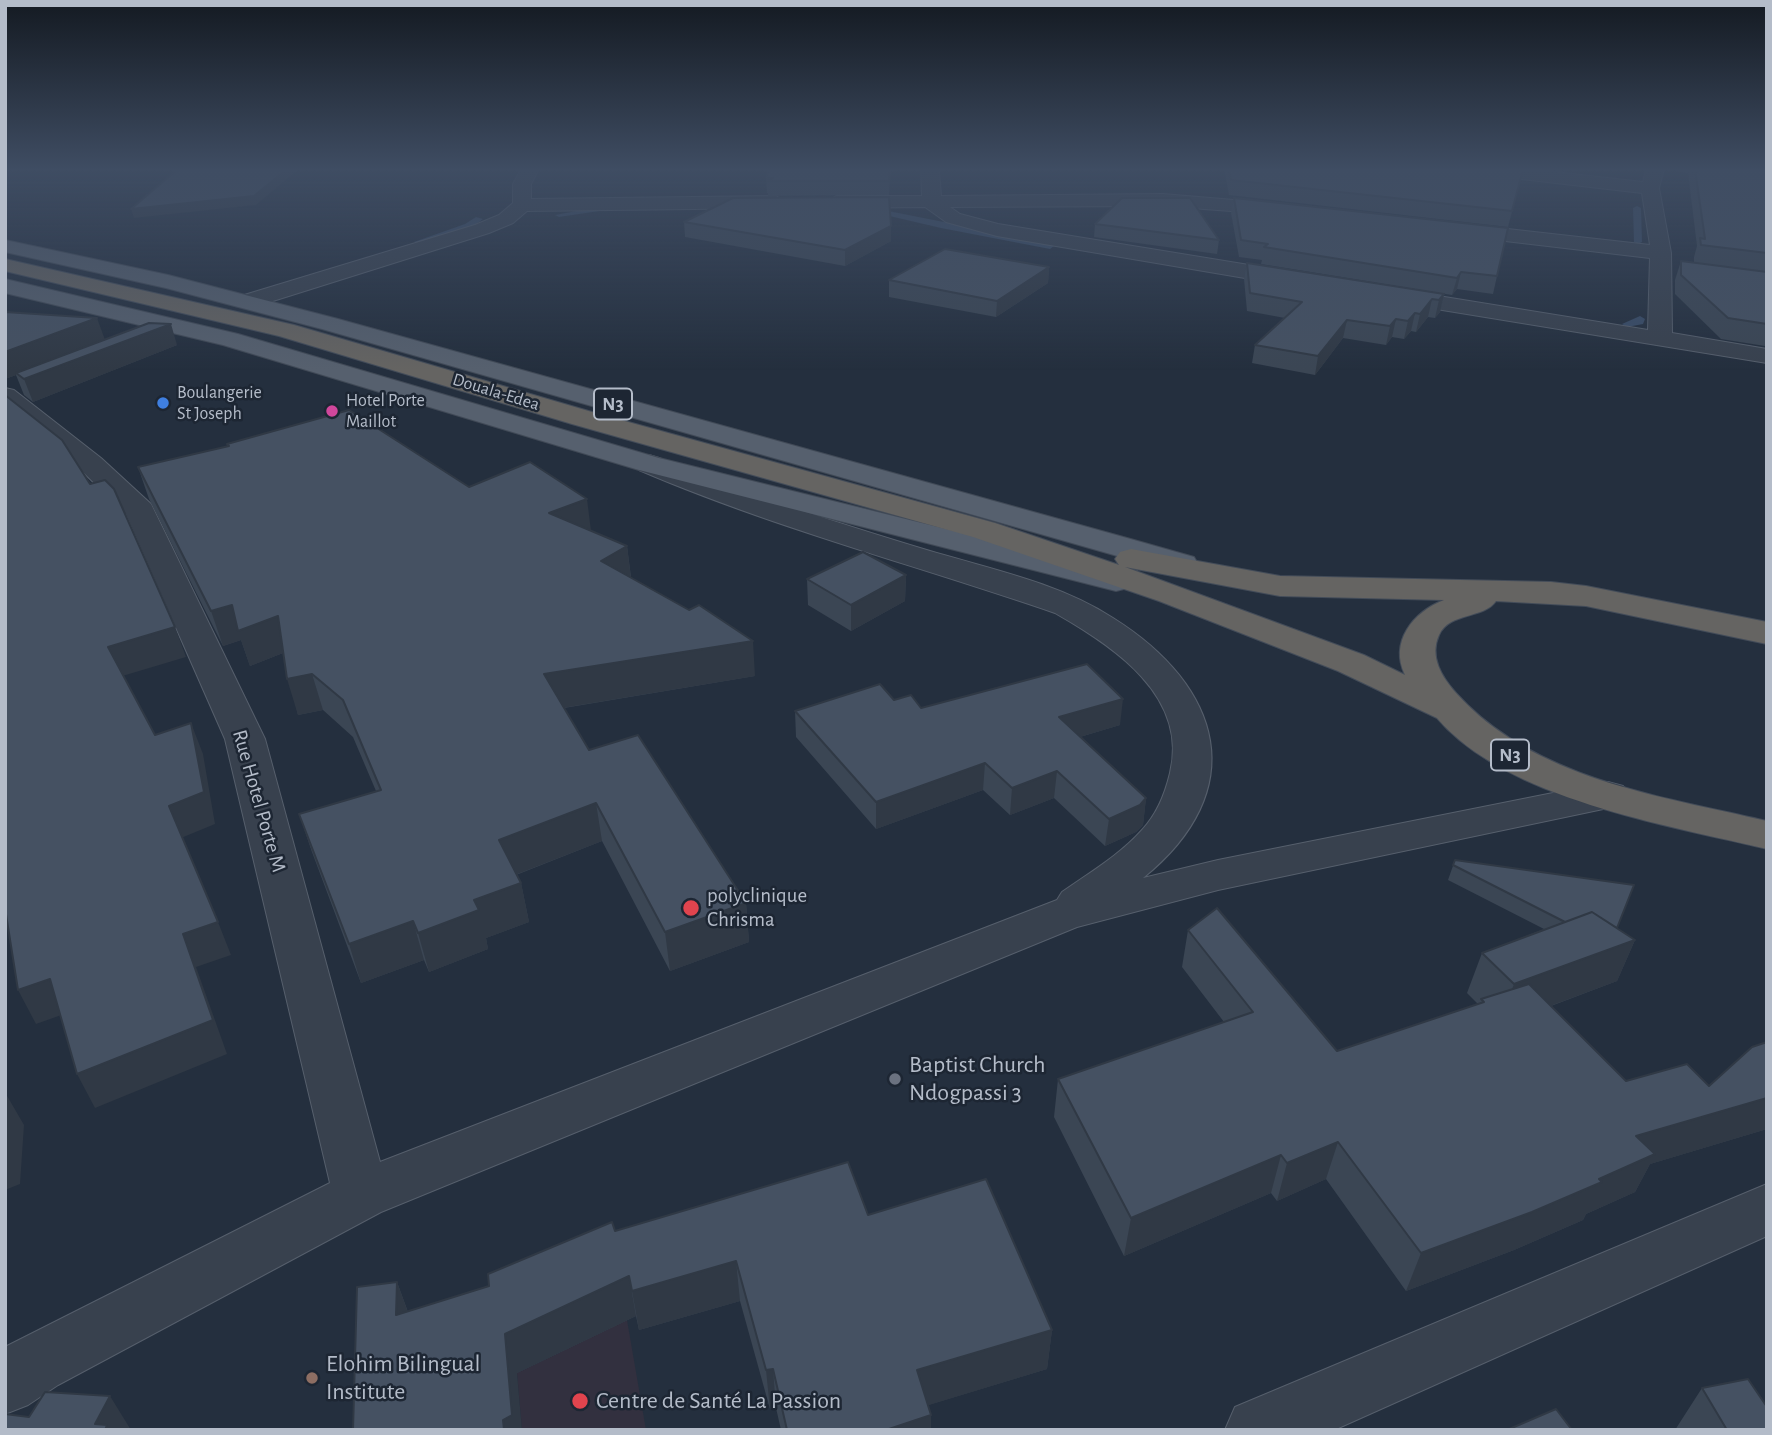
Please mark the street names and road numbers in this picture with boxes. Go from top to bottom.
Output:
street label: Douala-Edea [450,369,542,415]
road number: N3 [594,388,632,420]
street label: Rue Hotel Porte M [227,727,291,875]
road number: N3 [1491,740,1529,770]

